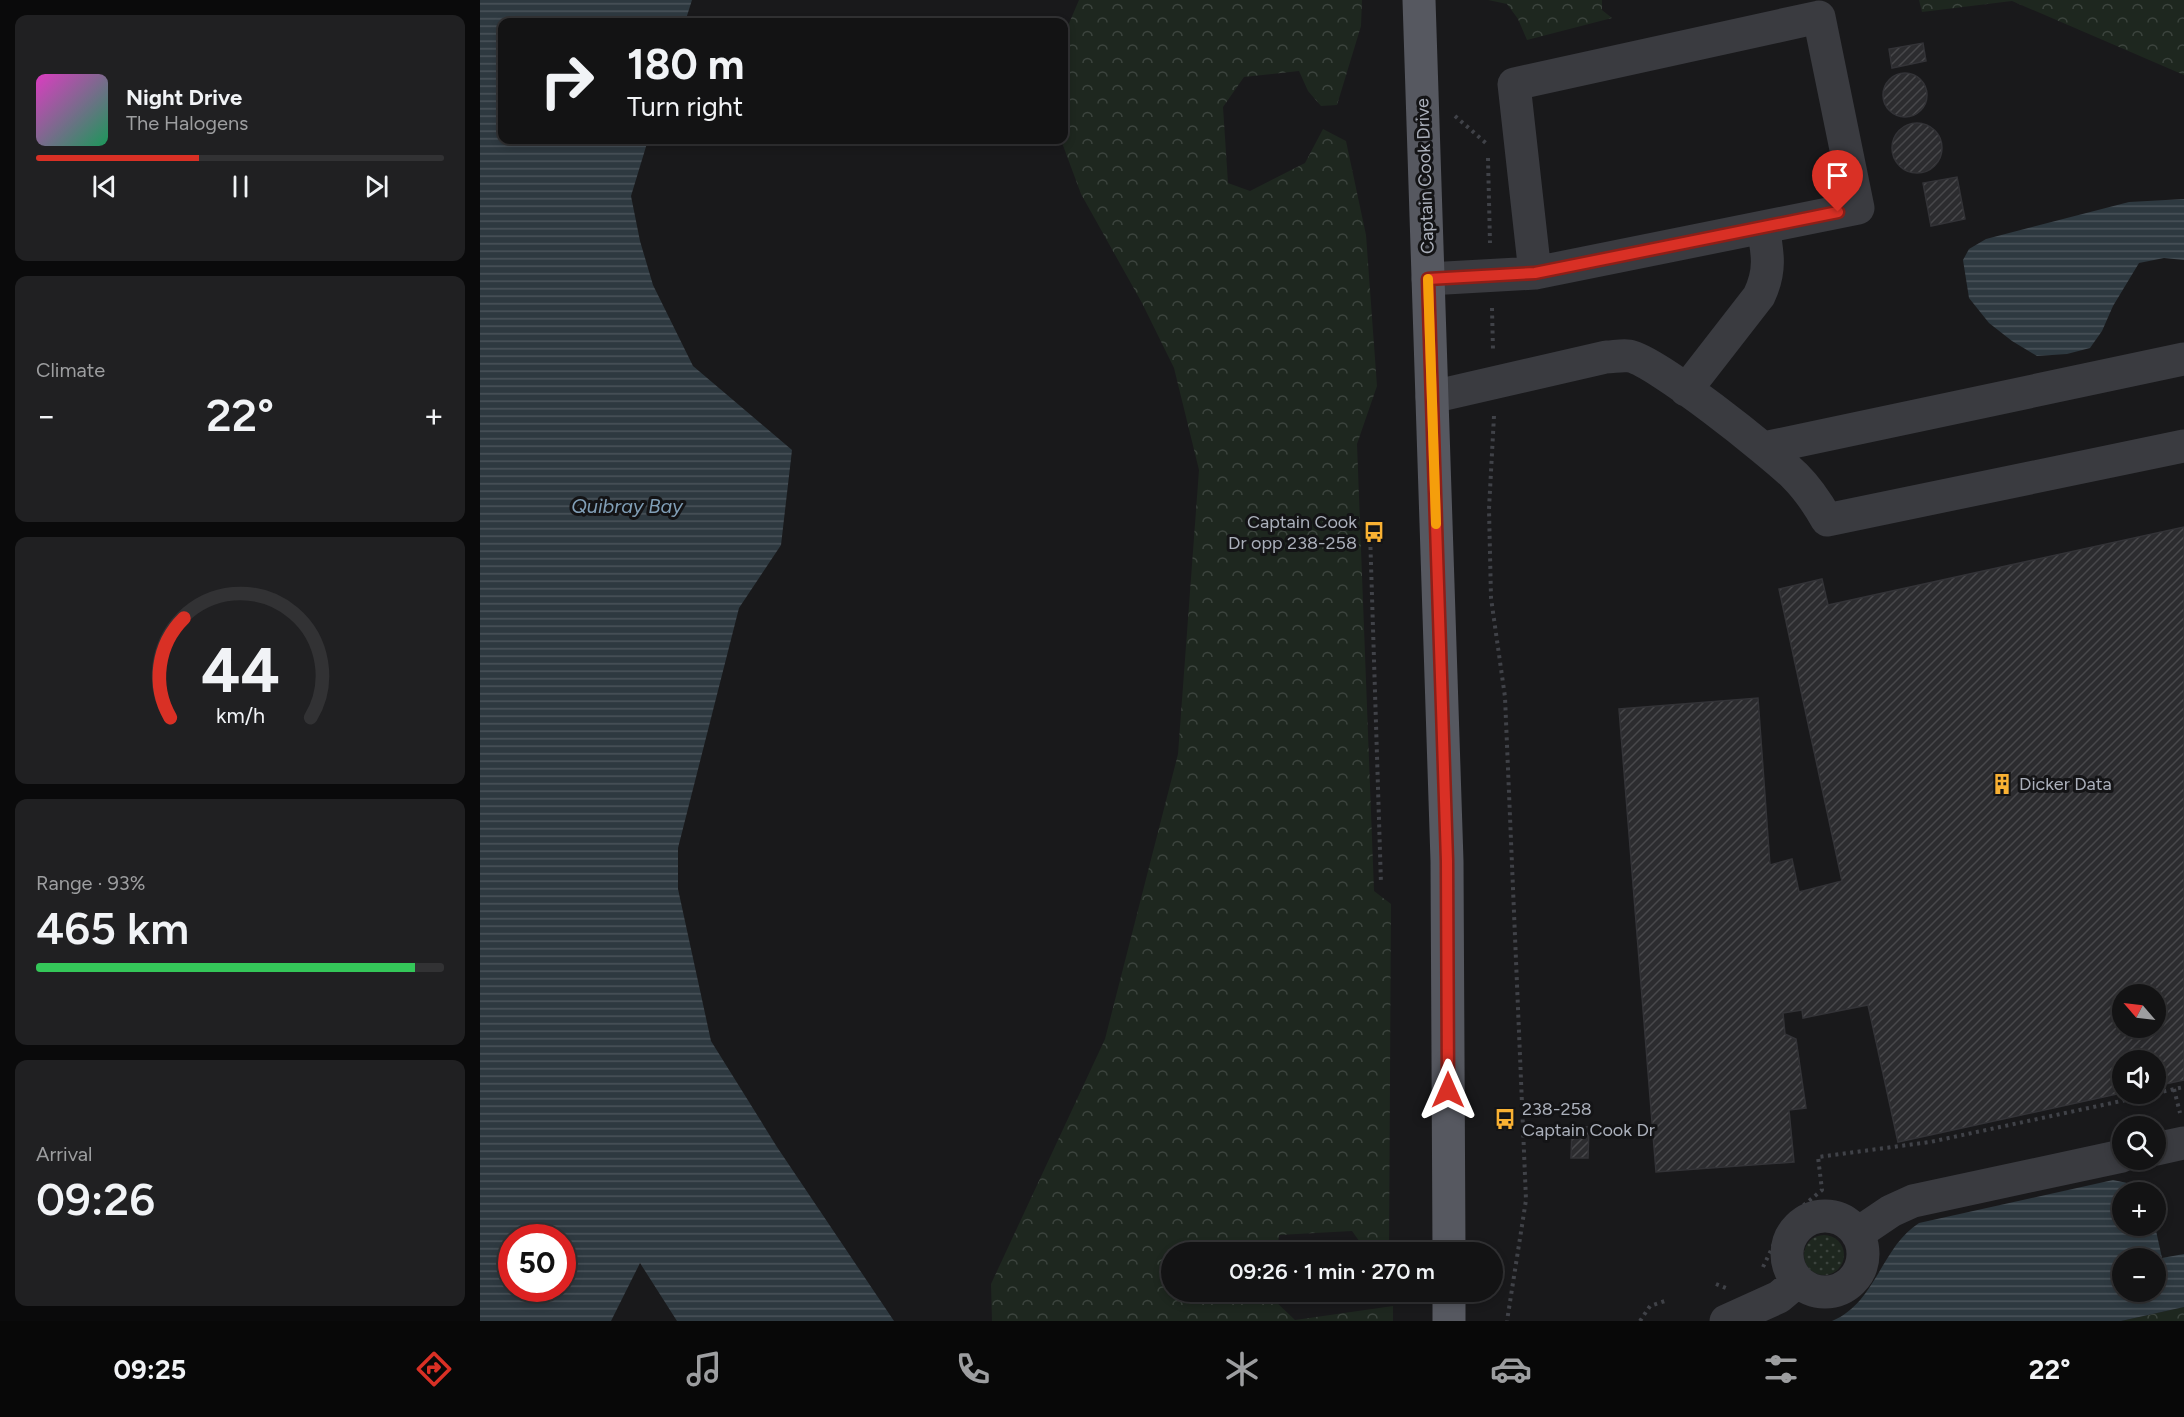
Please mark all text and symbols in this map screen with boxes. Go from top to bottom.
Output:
text: 180 m [627,39,744,90]
icon: right [528,42,606,120]
text: Night Drive [126,84,242,111]
text: Turn right [627,90,743,123]
street label: Captain Cook Drive [1411,97,1439,254]
text: The Halogens [126,111,248,135]
pin [1812,150,1863,212]
icon: arrive [1821,159,1854,192]
icon: previous [88,170,121,203]
icon: pause [224,170,257,203]
icon: next [360,170,393,203]
text: Climate [36,358,105,382]
text: 22° [206,388,274,442]
text: − [36,396,57,435]
text: + [423,396,444,435]
water label: Quibray Bay [571,494,684,518]
place label: Captain Cook Dr opp 238-258 [1228,511,1357,554]
bus stop icon: Captain Cook Dr opp 238-258 [1362,520,1386,544]
text: 44 [200,633,279,708]
text: km/h [216,703,264,728]
building icon: Dicker Data [1990,772,2014,796]
place label: Dicker Data [2019,773,2112,795]
text: Range · 93% [36,871,145,895]
text: 465 km [36,901,189,955]
north arrow [2112,984,2166,1038]
map controls [2112,984,2166,1302]
button: sound [2112,1050,2166,1104]
position arrow [1416,1058,1480,1122]
place label: 238-258 Captain Cook Dr [1522,1098,1655,1141]
bus stop icon: 238-258 Captain Cook Dr [1493,1107,1517,1131]
button: search [2112,1116,2166,1170]
text: Arrival [36,1142,92,1166]
text: 09:26 [36,1172,155,1226]
button: + [2112,1182,2166,1236]
speed limit sign: 50 [498,1224,576,1302]
button: − [2112,1248,2166,1302]
text: 09:26 · 1 min · 270 m [1229,1258,1435,1285]
icon: directions [413,1348,455,1390]
icon: music [683,1348,725,1390]
icon: phone [952,1348,994,1390]
icon: climate [1221,1348,1263,1390]
icon: car [1490,1348,1532,1390]
icon: filters [1760,1348,1802,1390]
text: 09:25 [114,1353,186,1386]
text: 22° [2029,1353,2070,1386]

